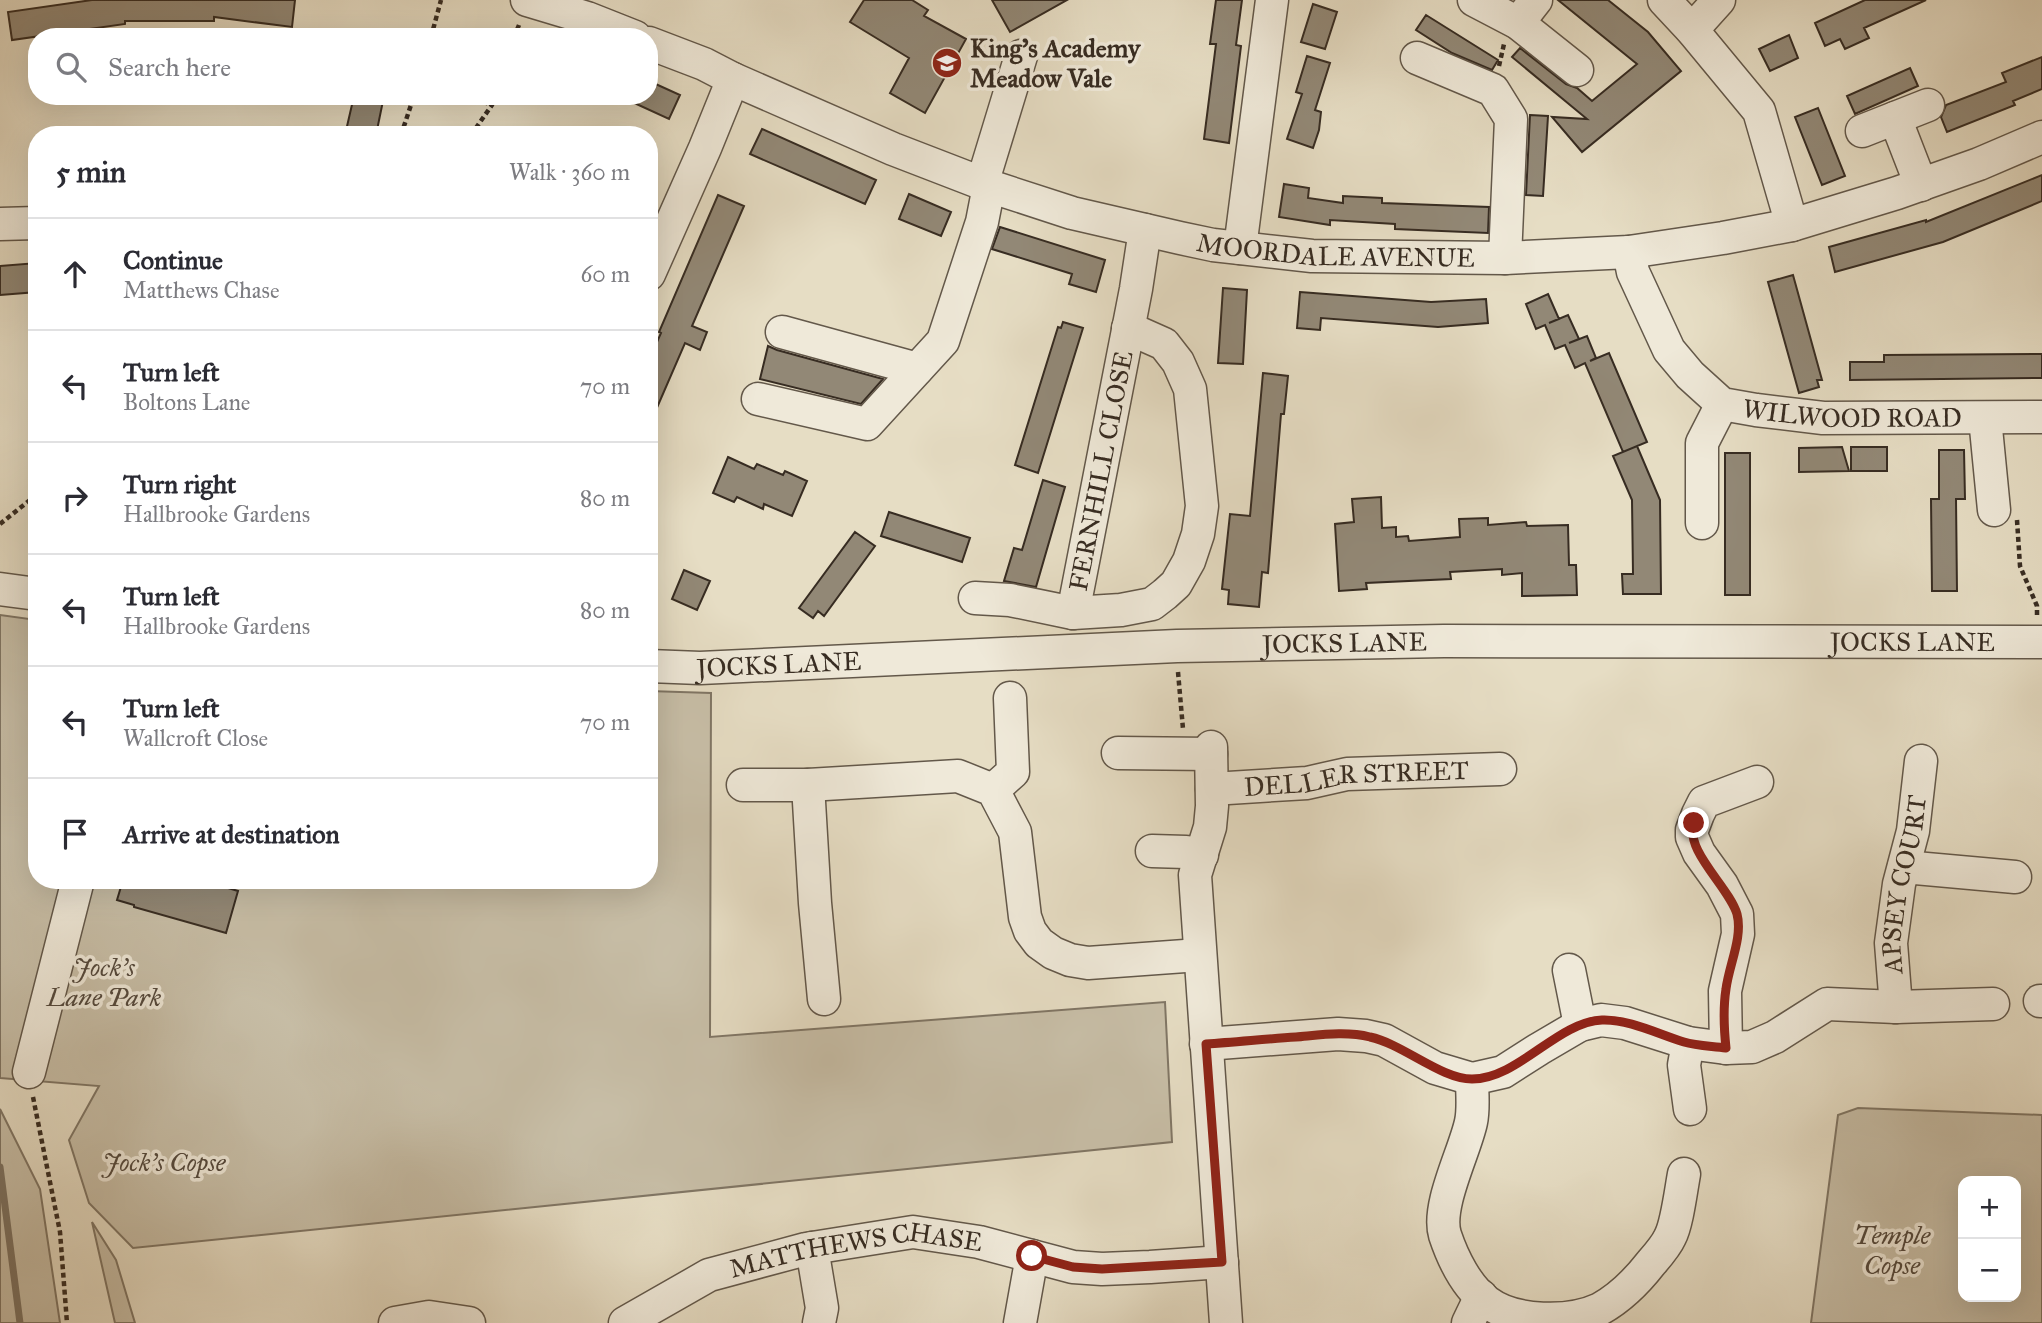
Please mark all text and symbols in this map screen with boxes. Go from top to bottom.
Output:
search box [28,28,658,105]
place label: King's Academy Meadow Vale [970,32,1142,94]
school or university icon: King's Academy Meadow Vale [930,46,964,80]
icon: search [52,48,90,86]
text: Search here [108,51,231,83]
text: 5 min [56,154,126,190]
text: Walk · 360 m [509,158,630,186]
street label: MOORDALE AVENUE [1194,226,1475,274]
text: Continue [123,244,223,276]
icon: ahead [56,255,94,293]
text: 60 m [581,260,630,288]
text: Matthews Chase [123,276,280,304]
street label: FERNHILL CLOSE [1062,348,1140,594]
text: Turn left [123,356,219,388]
icon: left [56,367,94,405]
text: 70 m [580,372,630,400]
text: Boltons Lane [123,388,250,416]
street label: WILWOOD ROAD [1740,392,1962,434]
text: Turn right [123,468,236,500]
icon: right [56,479,94,517]
text: 80 m [580,484,630,512]
text: Hallbrooke Gardens [123,500,310,528]
text: Turn left [123,580,219,612]
icon: left [56,591,94,629]
text: 80 m [580,596,630,624]
text: Hallbrooke Gardens [123,612,310,640]
street label: JOCKS LANE [1259,625,1427,660]
street label: JOCKS LANE [1827,626,1995,658]
street label: JOCKS LANE [693,645,862,684]
text: Turn left [123,692,219,724]
icon: left [56,703,94,741]
text: 70 m [580,708,630,736]
text: Wallcroft Close [123,724,268,752]
street label: DELLER STREET [1243,754,1469,803]
street label: APSEY COURT [1875,793,1933,976]
route end [1678,807,1709,838]
icon: arrive [56,815,94,853]
text: Arrive at destination [123,818,340,850]
park label: Jock's Lane Park [46,951,162,1013]
park label: Jock's Copse [101,1146,227,1179]
map controls [1958,1176,2021,1302]
button: + [1958,1176,2021,1239]
street label: MATTHEWS CHASE [726,1216,985,1285]
park label: Temple Copse [1854,1219,1932,1282]
button: − [1958,1239,2021,1302]
route start [1016,1240,1047,1271]

